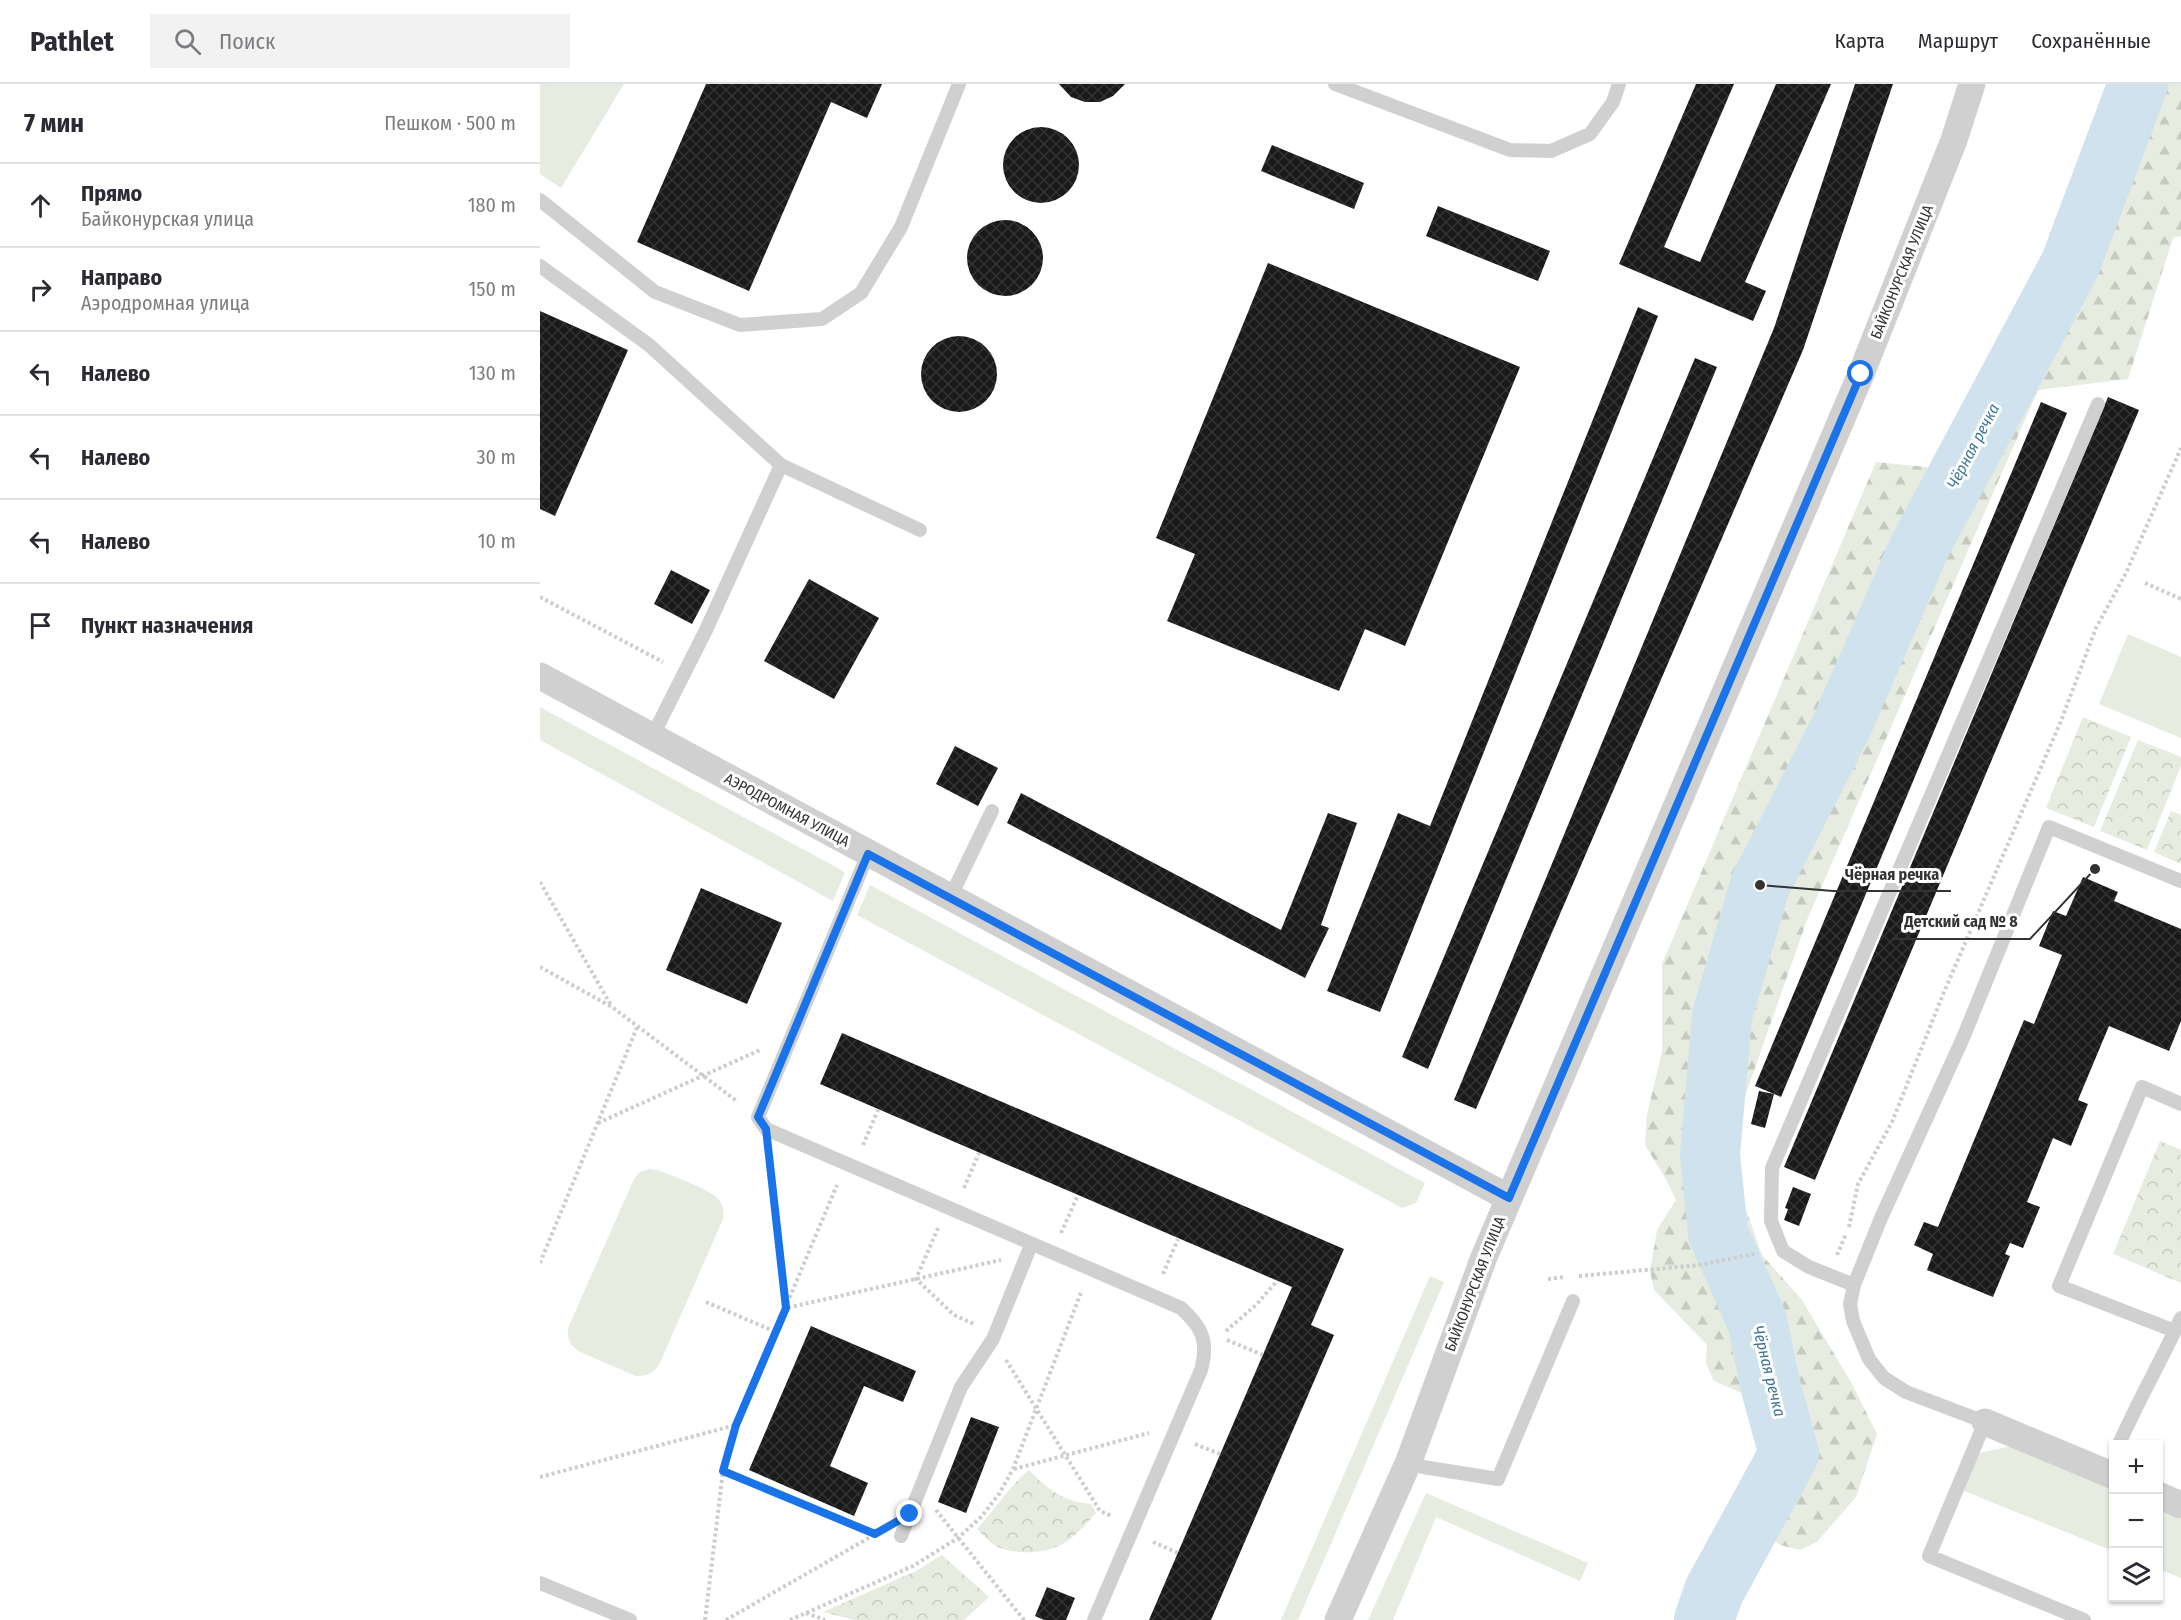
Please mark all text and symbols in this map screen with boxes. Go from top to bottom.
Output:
search box [150,14,570,68]
text: Pathlet [30,25,114,58]
icon: search [171,25,204,58]
text: Поиск [219,28,275,55]
text: Карта [1835,28,1885,54]
text: Маршрут [1918,28,1998,54]
text: Сохранённые [2031,28,2151,54]
text: 7 мин [24,108,84,139]
text: Пешком · 500 m [384,111,516,135]
text: Прямо [81,180,142,207]
icon: ahead [24,189,57,222]
text: 180 m [468,193,516,217]
street label: БАЙКОНУРСКАЯ УЛИЦА [1867,202,1937,342]
text: Байконурская улица [81,207,254,231]
text: Направо [81,264,162,291]
icon: right [24,273,57,306]
text: 150 m [469,277,516,301]
text: Аэродромная улица [81,291,250,315]
icon: left [24,357,57,390]
text: Налево [81,360,150,387]
route start [1847,360,1873,386]
text: 130 m [469,361,516,385]
water label: Чёрная речка [1943,400,2003,492]
icon: left [24,441,57,474]
text: Налево [81,444,150,471]
text: 30 m [476,445,516,469]
icon: left [24,525,57,558]
text: Налево [81,528,150,555]
text: 10 m [478,529,516,553]
icon: arrive [24,609,57,642]
text: Пункт назначения [81,612,253,639]
street label: АЭРОДРОМНАЯ УЛИЦА [721,769,853,851]
callout: Чёрная речка [1833,857,1951,891]
text: Чёрная речка [1845,865,1939,884]
callout: Детский сад № 8 [1892,905,2030,939]
text: Детский сад № 8 [1903,912,2018,931]
street label: БАЙКОНУРСКАЯ УЛИЦА [1441,1214,1509,1354]
water label: Чёрная речка [1749,1324,1789,1418]
map controls [2109,1440,2163,1602]
button: + [2109,1440,2163,1494]
button: − [2109,1494,2163,1548]
route end [896,1500,922,1526]
button: layers [2109,1548,2163,1602]

